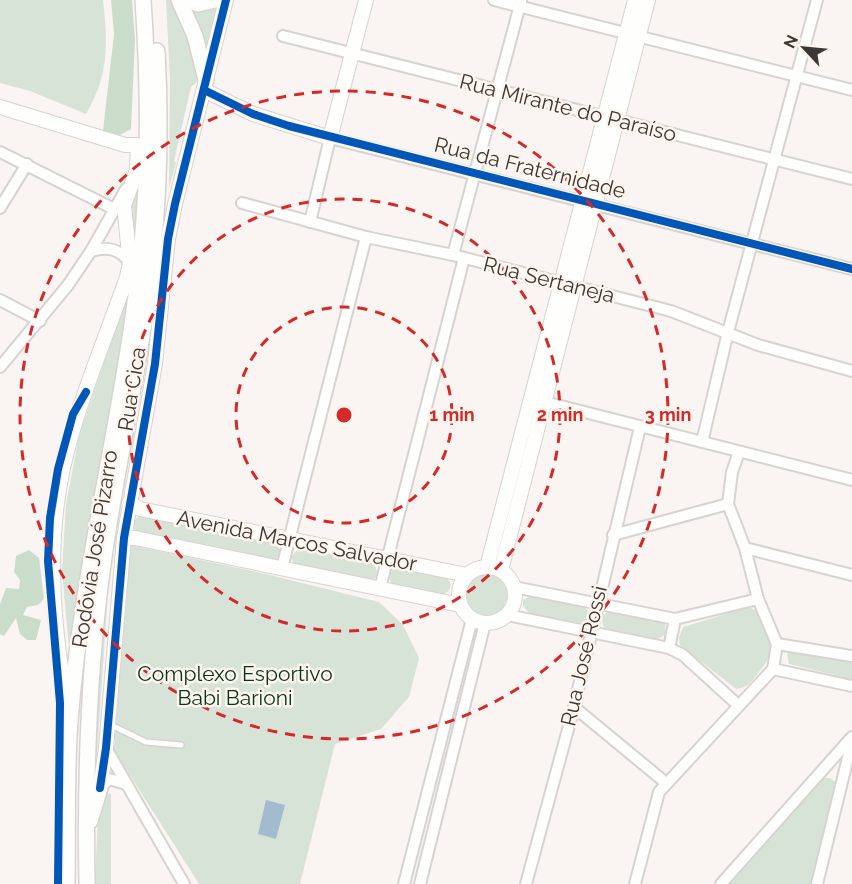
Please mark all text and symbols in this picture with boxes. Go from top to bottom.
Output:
north arrow [774,18,834,78]
text: N [780,32,802,51]
street label: Rua Mirante do Paraíso [457,68,679,147]
street label: Rua da Fraternidade [432,132,628,203]
street label: Rua Sertaneja [481,251,617,308]
street label: Rua Cica [113,345,150,433]
text: 1 min [429,404,475,425]
text: 2 min [537,404,583,425]
text: 3 min [645,404,691,425]
centre of rings [334,405,354,425]
street label: Rodovia José Pizarro [67,448,122,649]
street label: Avenida Marcos Salvador [175,505,420,576]
street label: Rua José Rossi [555,583,612,728]
park label: Complexo Esportivo Babi Barioni [137,661,333,710]

